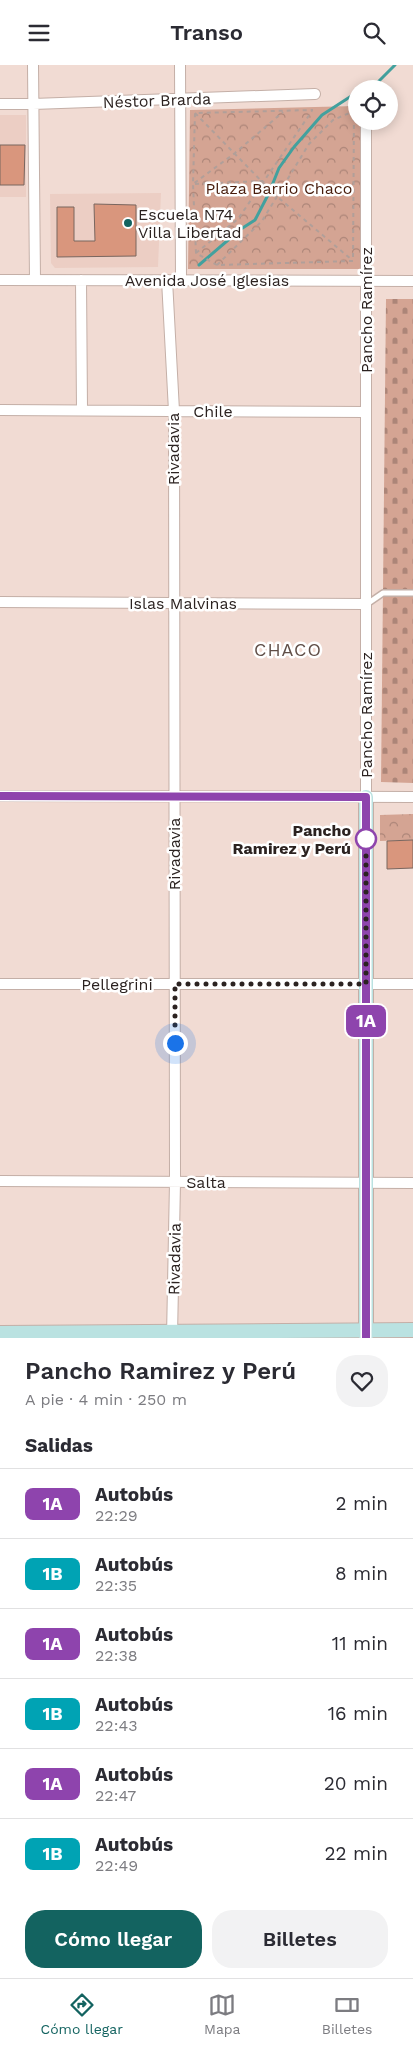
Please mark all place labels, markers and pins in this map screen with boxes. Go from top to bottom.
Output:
place label: Escuela N74 Villa Libertad [138,205,242,242]
marker: Escuela N74 Villa Libertad [122,217,134,229]
place label: Pancho Ramirez y Perú [233,821,351,858]
marker: Pancho Ramirez y Perú [355,828,377,850]

